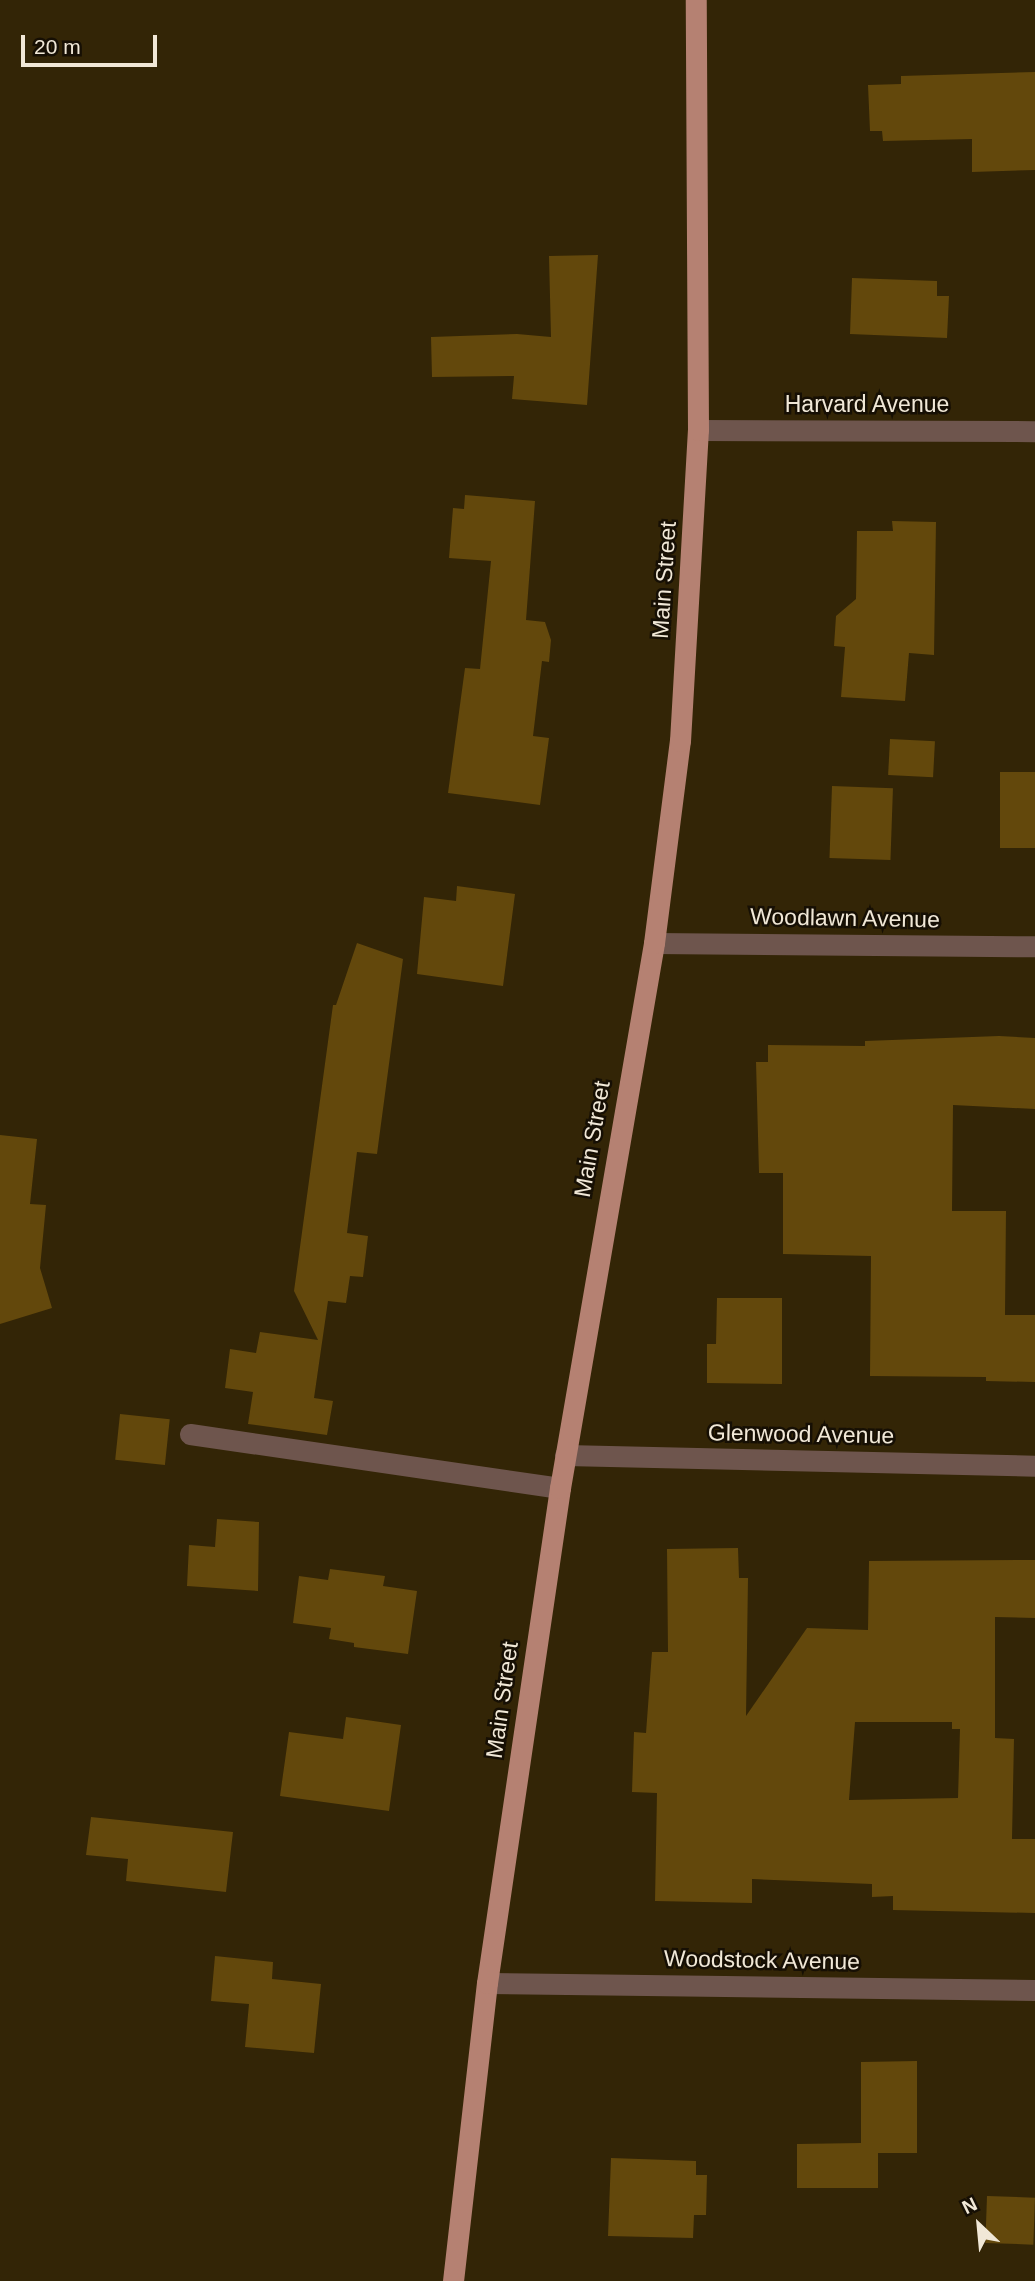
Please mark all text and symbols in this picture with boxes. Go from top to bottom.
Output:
scale bar [24,21,161,65]
text: 20 m [34,35,81,58]
street label: Harvard Avenue [784,390,950,418]
street label: Main Street [646,520,682,640]
street label: Woodlawn Avenue [749,903,941,933]
street label: Main Street [568,1079,616,1199]
street label: Glenwood Avenue [707,1419,895,1449]
street label: Main Street [480,1640,524,1760]
street label: Woodstock Avenue [663,1944,861,1976]
north arrow [944,2190,1014,2260]
text: N [959,2193,980,2218]

